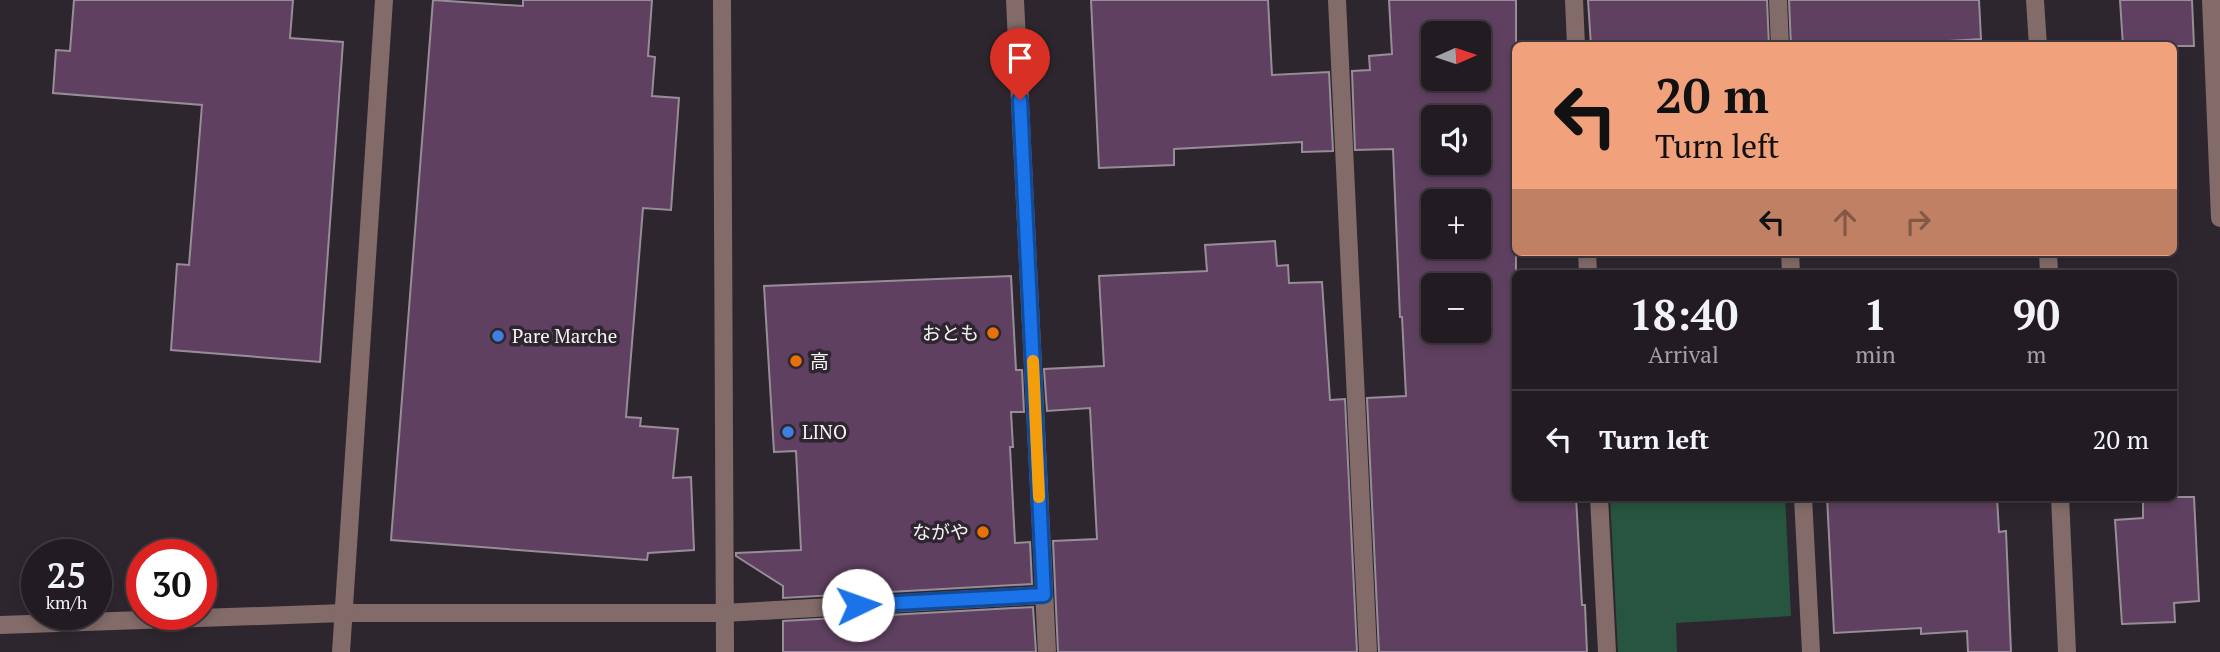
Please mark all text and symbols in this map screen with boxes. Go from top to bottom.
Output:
north arrow [1421,21,1491,91]
map controls [1421,21,1491,343]
pin [990,28,1050,100]
icon: arrive [1001,39,1039,77]
text: 20 m [1655,62,1769,127]
icon: left [1540,70,1631,161]
button: sound [1421,105,1491,175]
text: Turn left [1655,125,1779,167]
button: + [1421,189,1491,259]
icon: left [1753,203,1791,241]
icon: ahead [1826,203,1864,241]
icon: right [1899,203,1937,241]
button: − [1421,273,1491,343]
text: 18:40 [1629,286,1738,342]
text: 1 [1864,286,1887,342]
text: 90 [2013,286,2060,342]
place label: おとも [922,320,979,345]
place label: Pare Marche [512,323,617,348]
marker: おとも [985,325,1001,341]
marker: Pare Marche [490,328,506,344]
text: Arrival [1648,339,1719,370]
text: min [1855,339,1896,370]
text: m [2026,339,2046,370]
place label: 高 [810,348,829,373]
marker: 高 [788,353,804,369]
place label: LINO [802,419,847,444]
icon: left [1540,420,1578,458]
text: Turn left [1599,422,1709,456]
text: 20 m [2093,422,2149,456]
marker: LINO [780,424,796,440]
place label: ながや [912,519,969,544]
marker: ながや [975,524,991,540]
speed limit sign: 30 [126,539,217,630]
text: 25 [47,552,86,598]
position arrow [821,568,895,642]
text: km/h [46,590,87,614]

